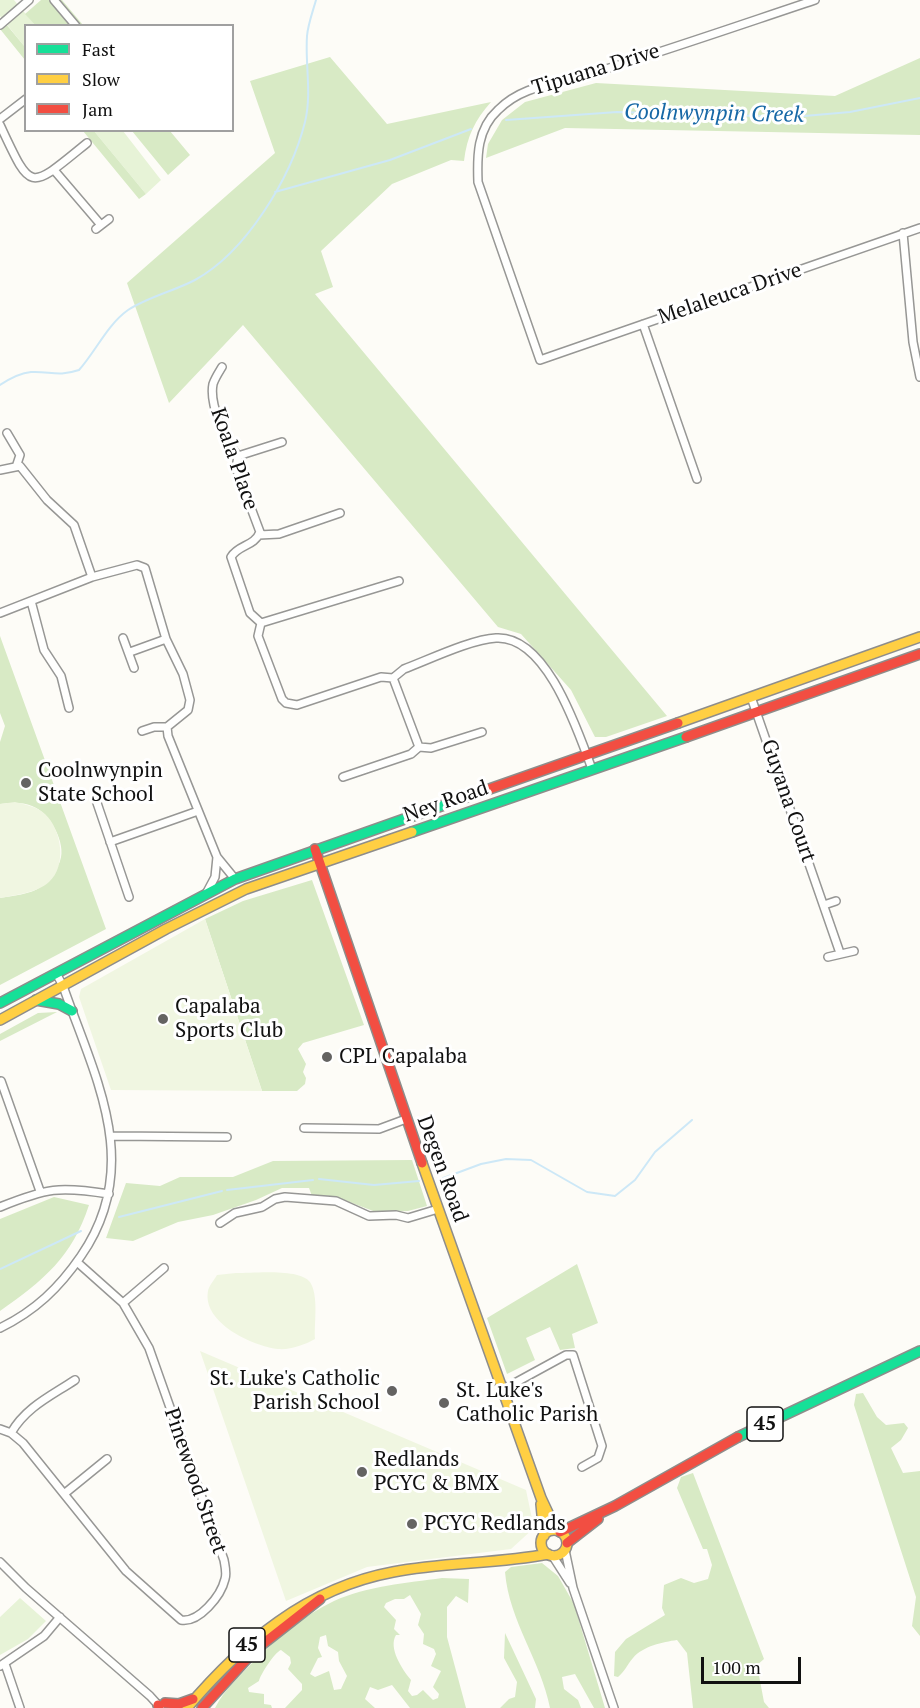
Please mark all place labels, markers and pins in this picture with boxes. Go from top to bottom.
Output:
place label: Coolnwynpin State School [38,758,163,808]
marker: Coolnwynpin State School [19,776,33,790]
place label: Capalaba Sports Club [175,994,283,1044]
marker: Capalaba Sports Club [156,1012,170,1026]
place label: CPL Capalaba [339,1044,467,1070]
marker: CPL Capalaba [320,1050,334,1064]
place label: St. Luke's Catholic Parish School [210,1366,380,1416]
place label: St. Luke's Catholic Parish [456,1378,598,1428]
marker: St. Luke's Catholic Parish School [385,1384,399,1398]
marker: St. Luke's Catholic Parish [437,1396,451,1410]
place label: Redlands PCYC & BMX [374,1447,499,1497]
marker: Redlands PCYC & BMX [355,1465,369,1479]
place label: PCYC Redlands [424,1511,566,1537]
marker: PCYC Redlands [405,1517,419,1531]

